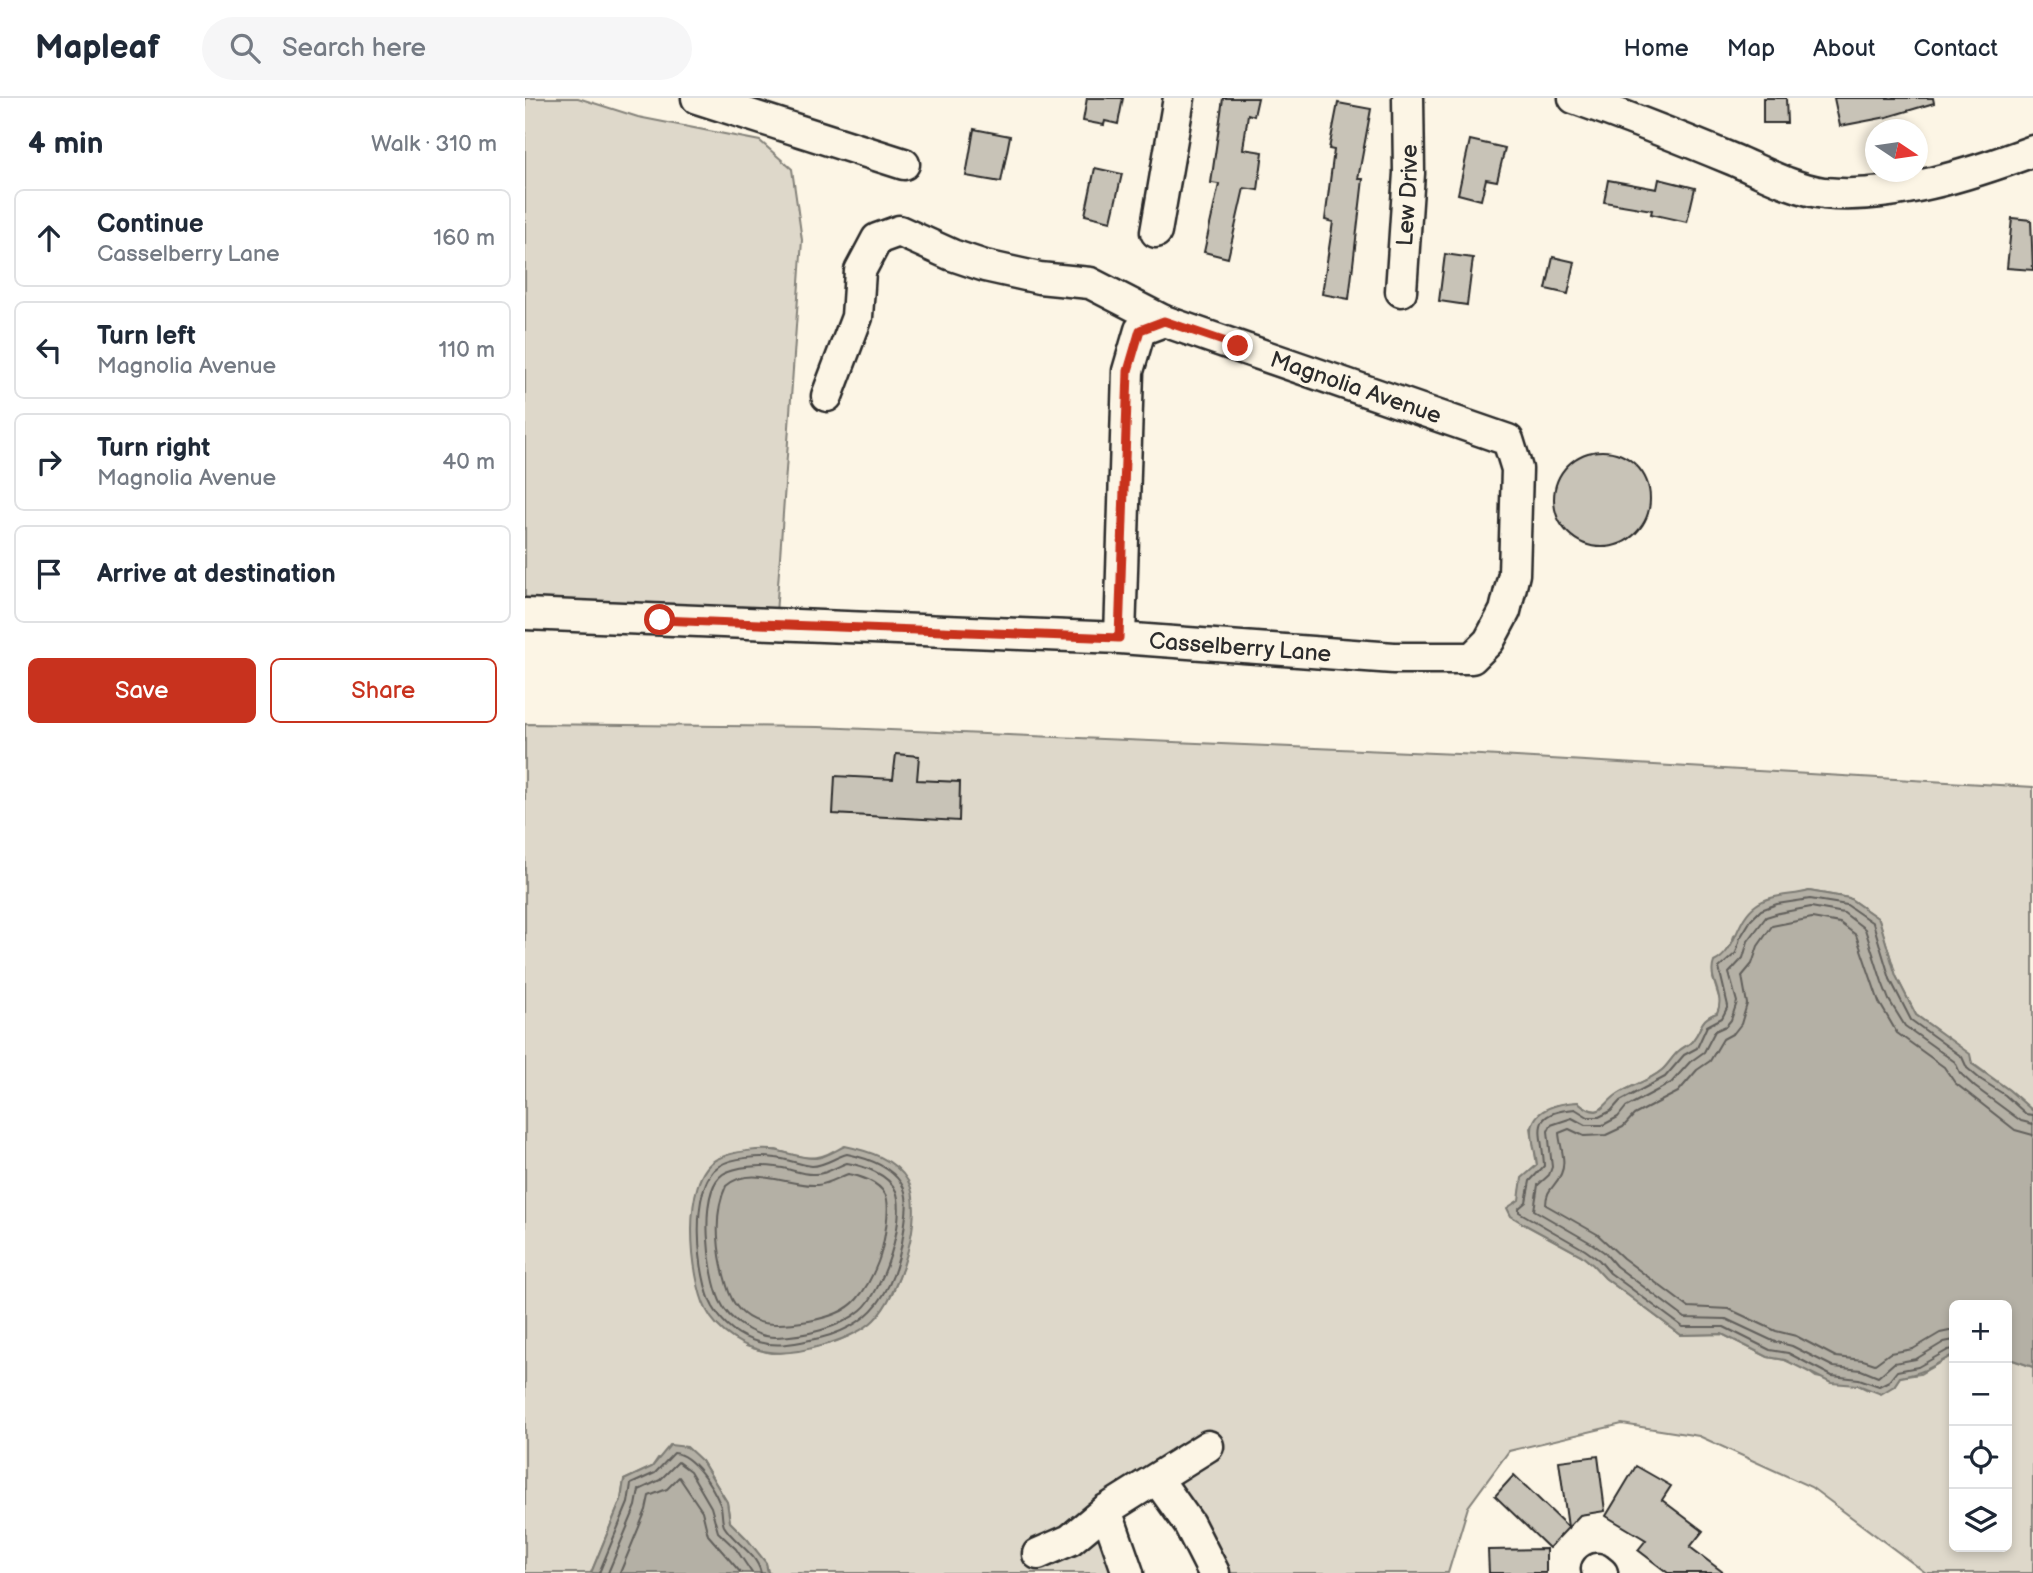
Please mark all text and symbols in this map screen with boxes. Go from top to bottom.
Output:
search box [202,17,692,80]
text: Mapleaf [35,28,160,68]
icon: search [226,29,264,67]
text: Search here [282,33,426,64]
text: Home [1624,34,1689,63]
text: Map [1727,34,1775,63]
text: About [1813,34,1875,63]
text: Contact [1913,34,1998,63]
north arrow [1865,119,1928,182]
text: 4 min [28,126,103,162]
text: Walk · 310 m [371,130,497,158]
street label: Lew Drive [1391,144,1424,247]
text: Continue [97,209,204,240]
icon: ahead [30,219,68,257]
text: 160 m [433,224,495,252]
text: Casselberry Lane [97,240,280,268]
text: Turn left [97,321,196,352]
route end [1222,330,1253,361]
icon: left [30,331,68,369]
text: 110 m [438,336,495,364]
street label: Magnolia Avenue [1266,346,1445,430]
text: Magnolia Avenue [97,352,276,380]
text: Turn right [97,433,210,464]
icon: right [30,443,68,481]
text: 40 m [442,448,495,476]
text: Magnolia Avenue [97,464,276,492]
icon: arrive [30,555,68,593]
text: Arrive at destination [97,559,336,590]
route start [644,604,675,635]
street label: Casselberry Lane [1148,627,1332,668]
button: Save [28,658,256,723]
button: Share [270,658,497,723]
map controls [1949,1300,2012,1552]
button: + [1949,1300,2012,1363]
button: − [1949,1363,2012,1426]
button: locate [1949,1426,2012,1489]
button: layers [1949,1489,2012,1552]

